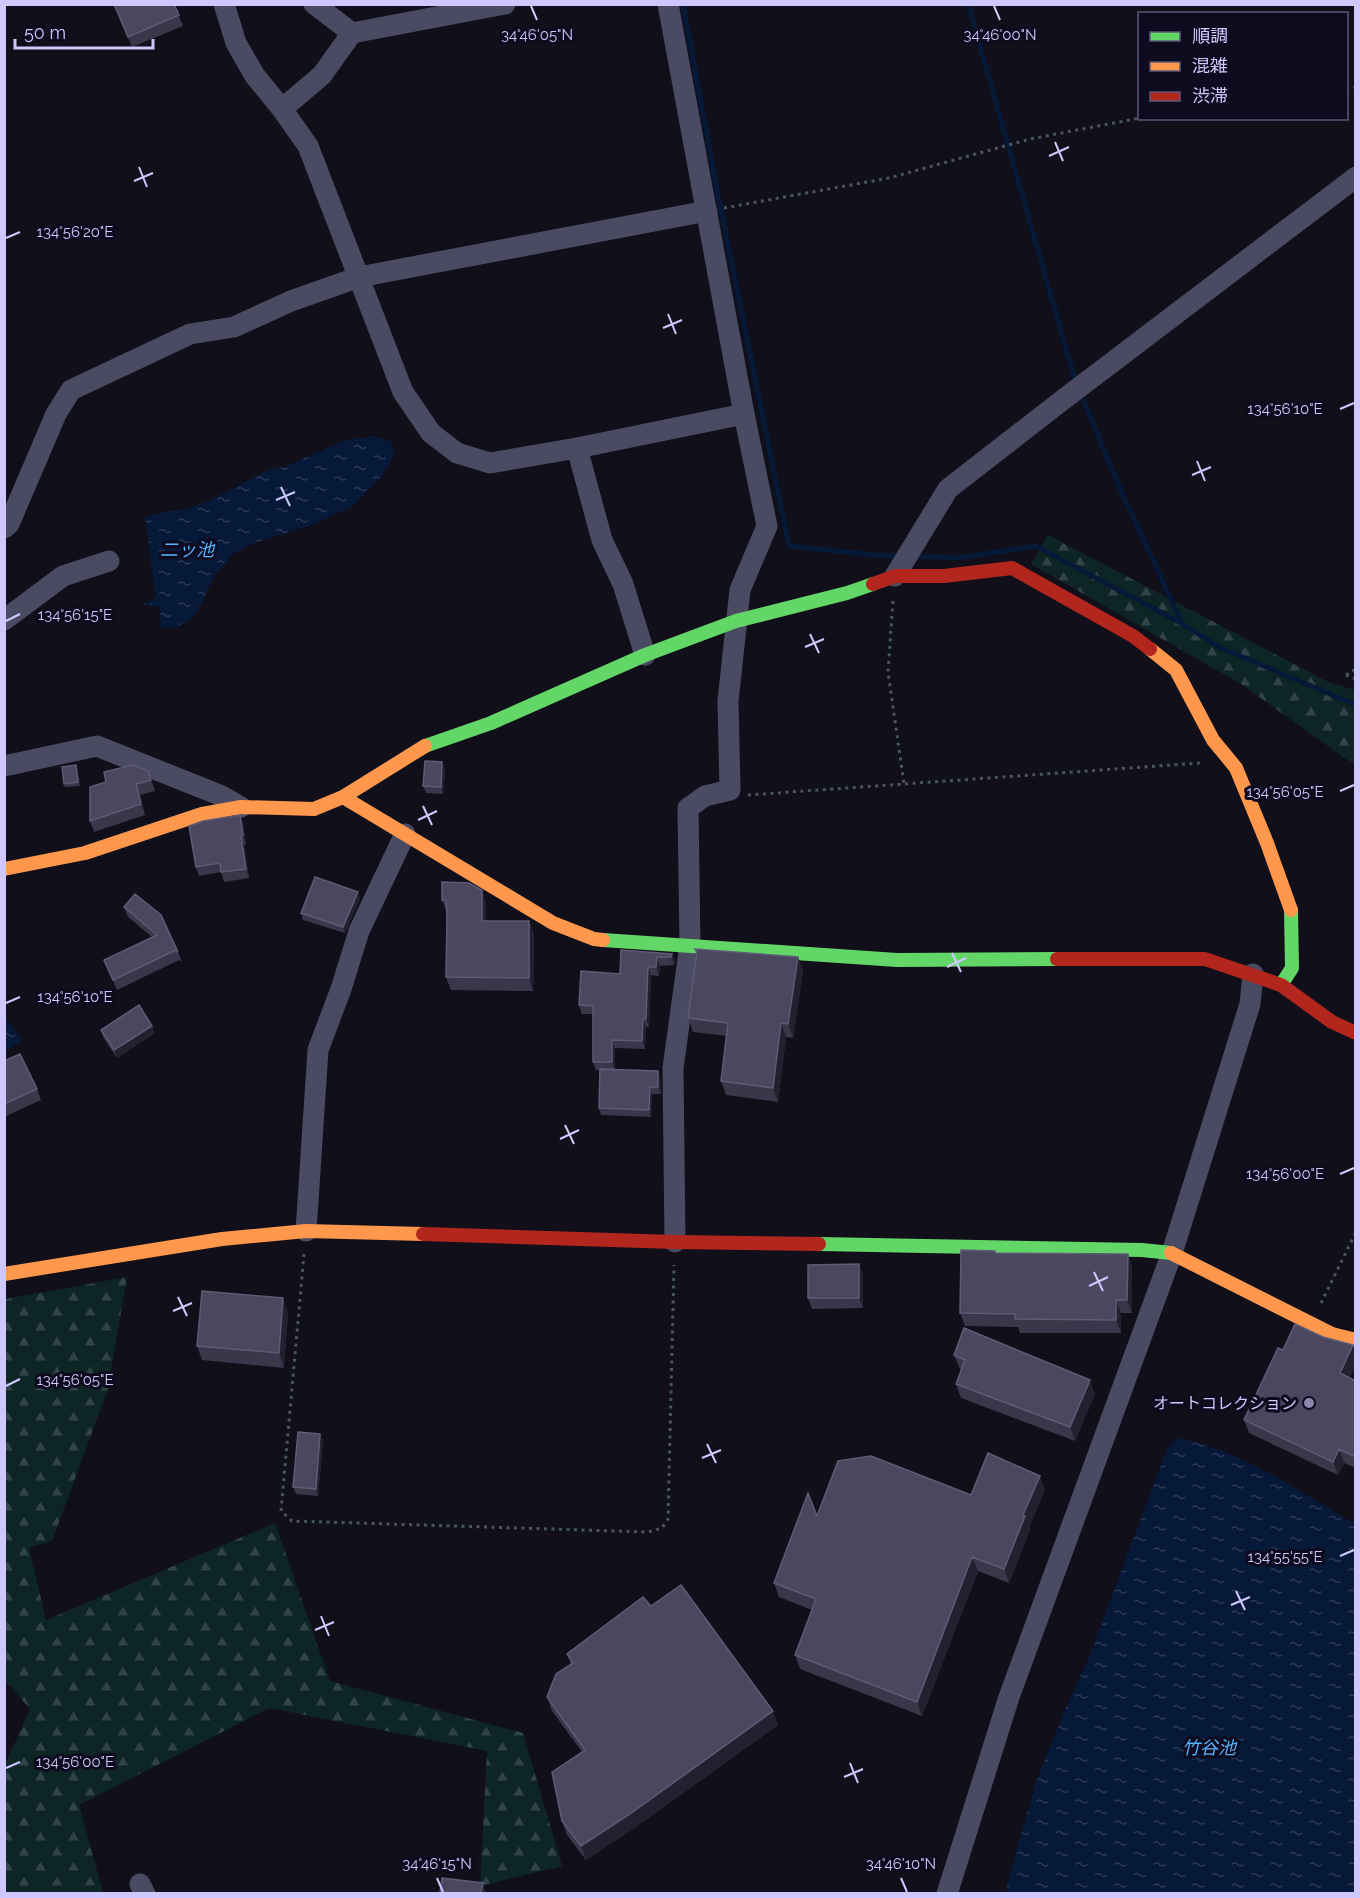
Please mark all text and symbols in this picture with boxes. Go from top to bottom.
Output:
scale bar [15,12,153,50]
legend [1138,12,1348,120]
text: 50 m [24,22,66,43]
text: 順調 [1192,25,1228,46]
text: 34°46'05"N [501,26,573,44]
text: 34°46'00"N [963,26,1037,44]
text: 混雑 [1192,55,1228,76]
text: 渋滞 [1192,85,1228,106]
text: 134°56'20"E [37,223,113,241]
text: 134°56'10"E [1247,400,1323,418]
water label: 二ッ池 [160,539,216,560]
text: 134°56'15"E [38,606,112,624]
text: 134°56'05"E [1246,783,1324,801]
text: 134°56'10"E [37,988,113,1006]
text: 134°56'00"E [1246,1165,1324,1183]
text: 134°56'05"E [36,1371,114,1389]
place label: オートコレクション [1153,1394,1297,1413]
marker: オートコレクション [1302,1396,1316,1410]
text: 134°55'55"E [1247,1548,1323,1566]
water label: 竹谷池 [1182,1737,1238,1758]
text: 134°56'00"E [36,1753,114,1771]
text: 34°46'15"N [402,1855,472,1873]
text: 34°46'10"N [866,1855,936,1873]

